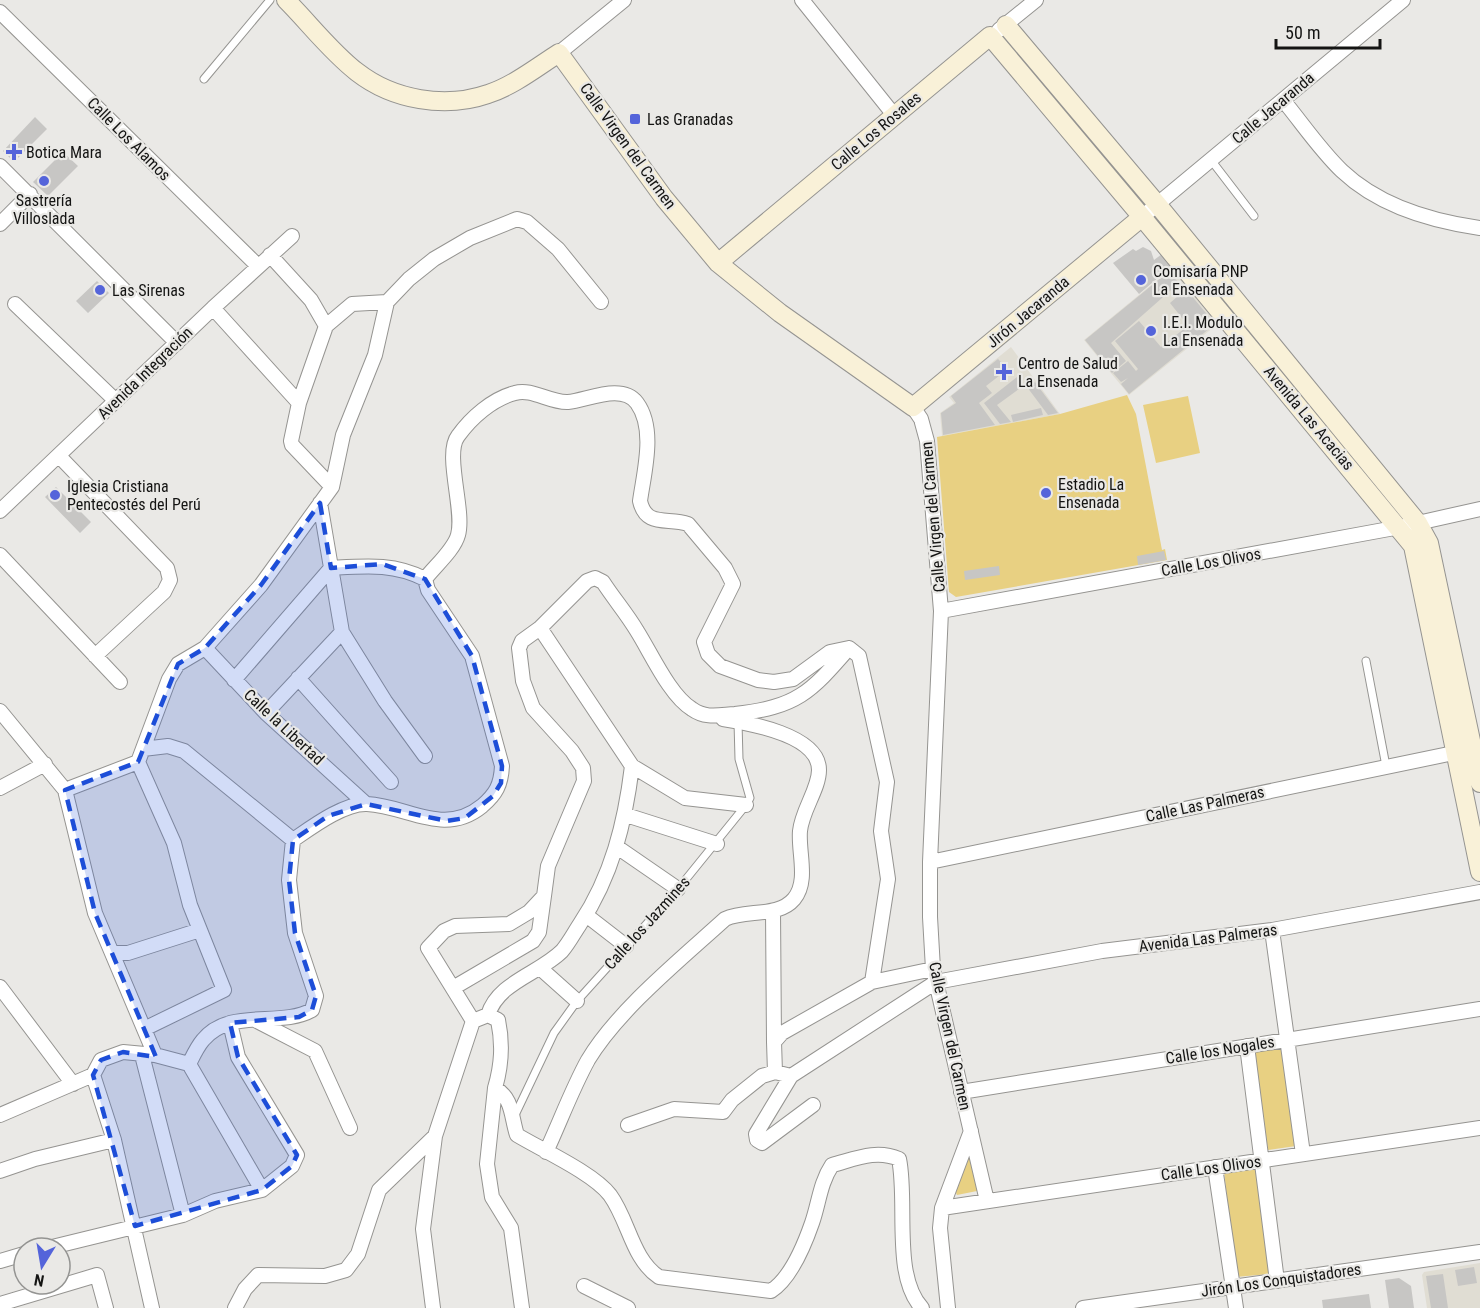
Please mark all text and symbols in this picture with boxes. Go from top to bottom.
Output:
scale bar [1276,12,1380,50]
text: 50 m [1285,22,1320,43]
street label: Calle Jacaranda [1228,68,1318,148]
street label: Calle Virgen del Carmen [576,79,680,213]
street label: Calle Los Rosales [827,88,925,174]
street label: Calle Los Alamos [83,93,175,185]
place label: Las Granadas [647,110,733,129]
marker: Las Granadas [628,112,642,126]
place label: Botica Mara [26,143,102,162]
marker: Botica Mara [7,145,21,159]
marker: Sastrería Villoslada [37,174,51,188]
place label: Sastrería Villoslada [13,191,75,228]
place label: Comisaría PNP La Ensenada [1153,262,1249,299]
street label: Jirón Jacaranda [983,272,1073,352]
marker: Comisaría PNP La Ensenada [1134,273,1148,287]
place label: Las Sirenas [112,281,185,300]
marker: Las Sirenas [93,283,107,297]
place label: I.E.I. Modulo La Ensenada [1163,313,1243,350]
street label: Avenida Integración [94,323,196,423]
marker: I.E.I. Modulo La Ensenada [1144,324,1158,338]
place label: Centro de Salud La Ensenada [1018,354,1118,391]
street label: Avenida Las Acacias [1260,362,1358,474]
marker: Centro de Salud La Ensenada [995,363,1013,381]
street label: Calle Virgen del Carmen [917,441,949,593]
place label: Estadio La Ensenada [1058,475,1124,512]
place label: Iglesia Cristiana Pentecostés del Perú [67,477,201,514]
marker: Estadio La Ensenada [1039,486,1053,500]
marker: Iglesia Cristiana Pentecostés del Perú [48,488,62,502]
street label: Calle Los Olivos [1160,544,1262,580]
street label: Calle la Libertad [240,685,328,769]
street label: Calle Las Palmeras [1144,782,1266,826]
street label: Calle los Jazmines [600,873,694,973]
street label: Avenida Las Palmeras [1138,920,1278,956]
street label: Calle Virgen del Carmen [925,960,975,1112]
street label: Calle los Nogales [1164,1032,1276,1068]
street label: Calle Los Olivos [1160,1152,1262,1184]
north arrow [12,1236,72,1296]
street label: Jirón Los Conquistadores [1200,1259,1362,1301]
text: N [33,1270,46,1290]

